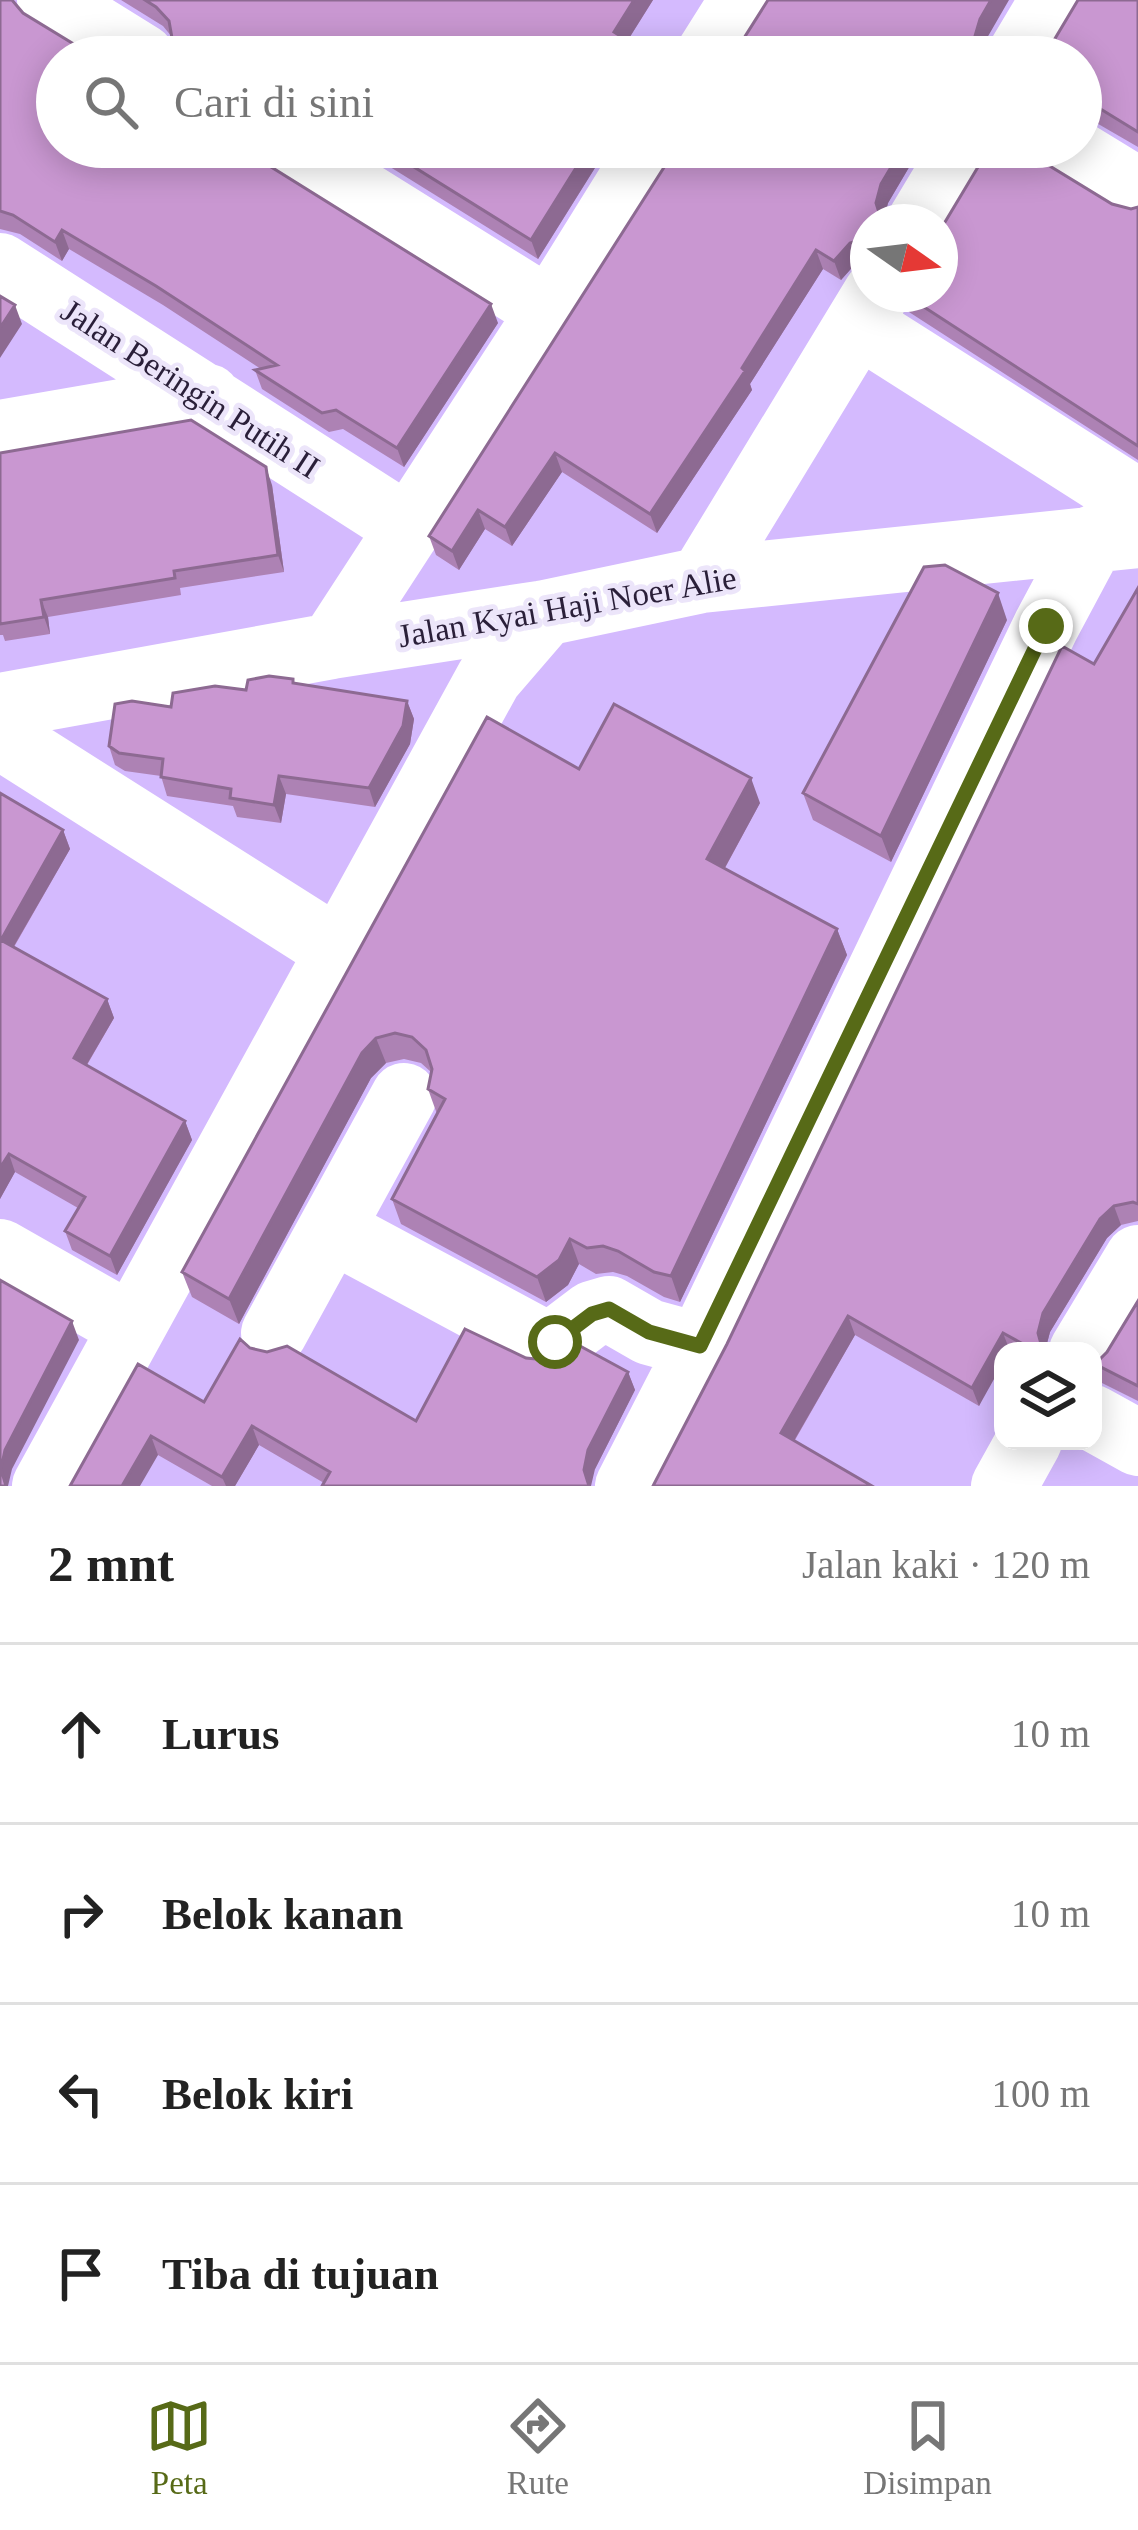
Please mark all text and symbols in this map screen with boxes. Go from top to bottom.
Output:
search box [36,36,1102,168]
icon: search [78,69,144,135]
text: Cari di sini [174,77,374,127]
north arrow [850,204,958,312]
street label: Jalan Beringin Putih II [55,292,326,486]
street label: Jalan Kyai Haji Noer Alie [395,560,739,654]
route end [1019,599,1073,653]
route start [528,1315,582,1369]
map controls [994,1342,1102,1450]
button: layers [994,1342,1102,1450]
text: 2 mnt [48,1536,174,1592]
text: Jalan kaki · 120 m [802,1543,1090,1586]
icon: ahead [48,1701,114,1767]
text: Lurus [162,1709,280,1759]
text: 10 m [1011,1712,1090,1755]
icon: right [48,1881,114,1947]
text: Belok kanan [162,1889,403,1939]
text: 10 m [1011,1892,1090,1935]
icon: left [48,2061,114,2127]
text: Belok kiri [162,2069,353,2119]
text: 100 m [991,2072,1090,2115]
icon: arrive [48,2241,114,2307]
text: Tiba di tujuan [162,2249,439,2299]
tab: Peta [146,2393,212,2502]
tab: Rute [505,2393,571,2502]
tab: Disimpan [863,2393,992,2502]

